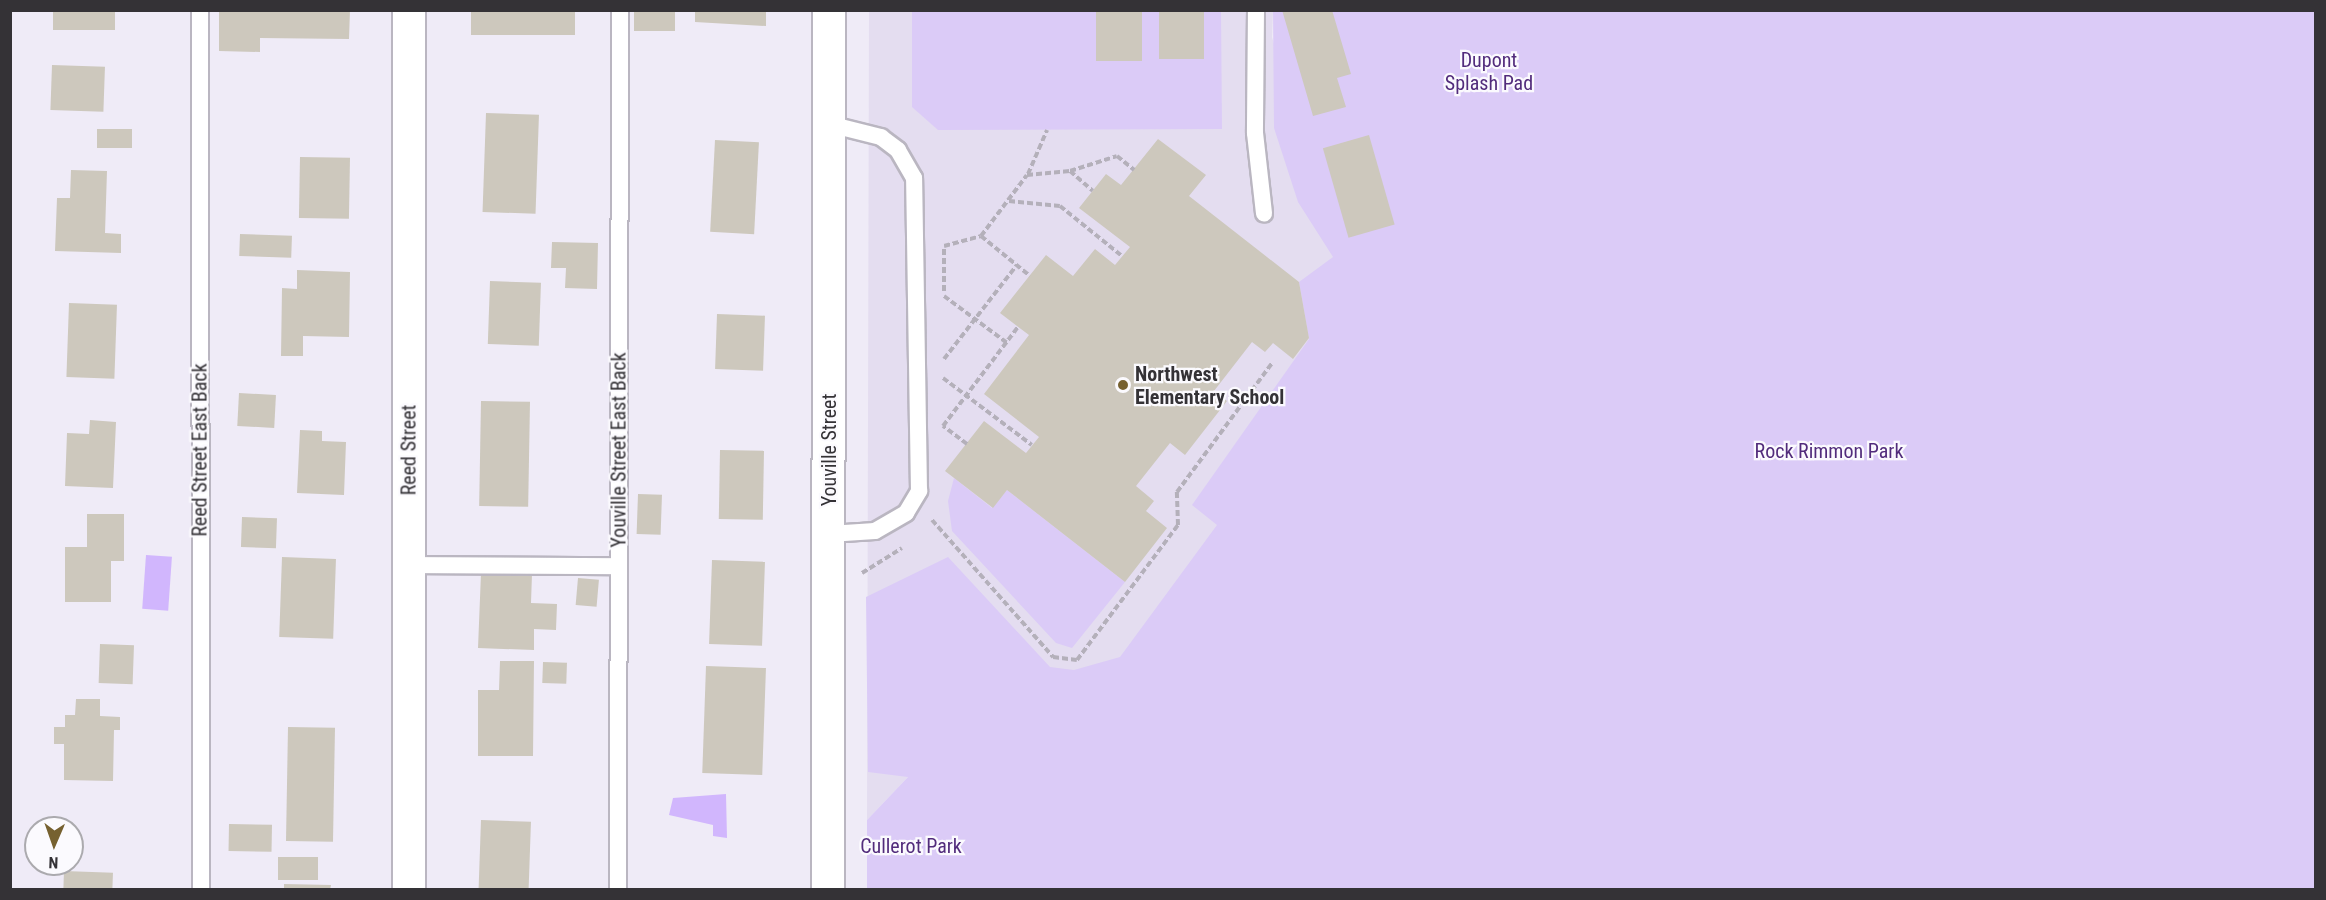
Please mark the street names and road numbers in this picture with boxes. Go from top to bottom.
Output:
street label: Youville Street East Back [607,352,631,548]
street label: Reed Street East Back [188,363,212,537]
street label: Youville Street [817,394,841,506]
street label: Reed Street [397,405,421,495]

